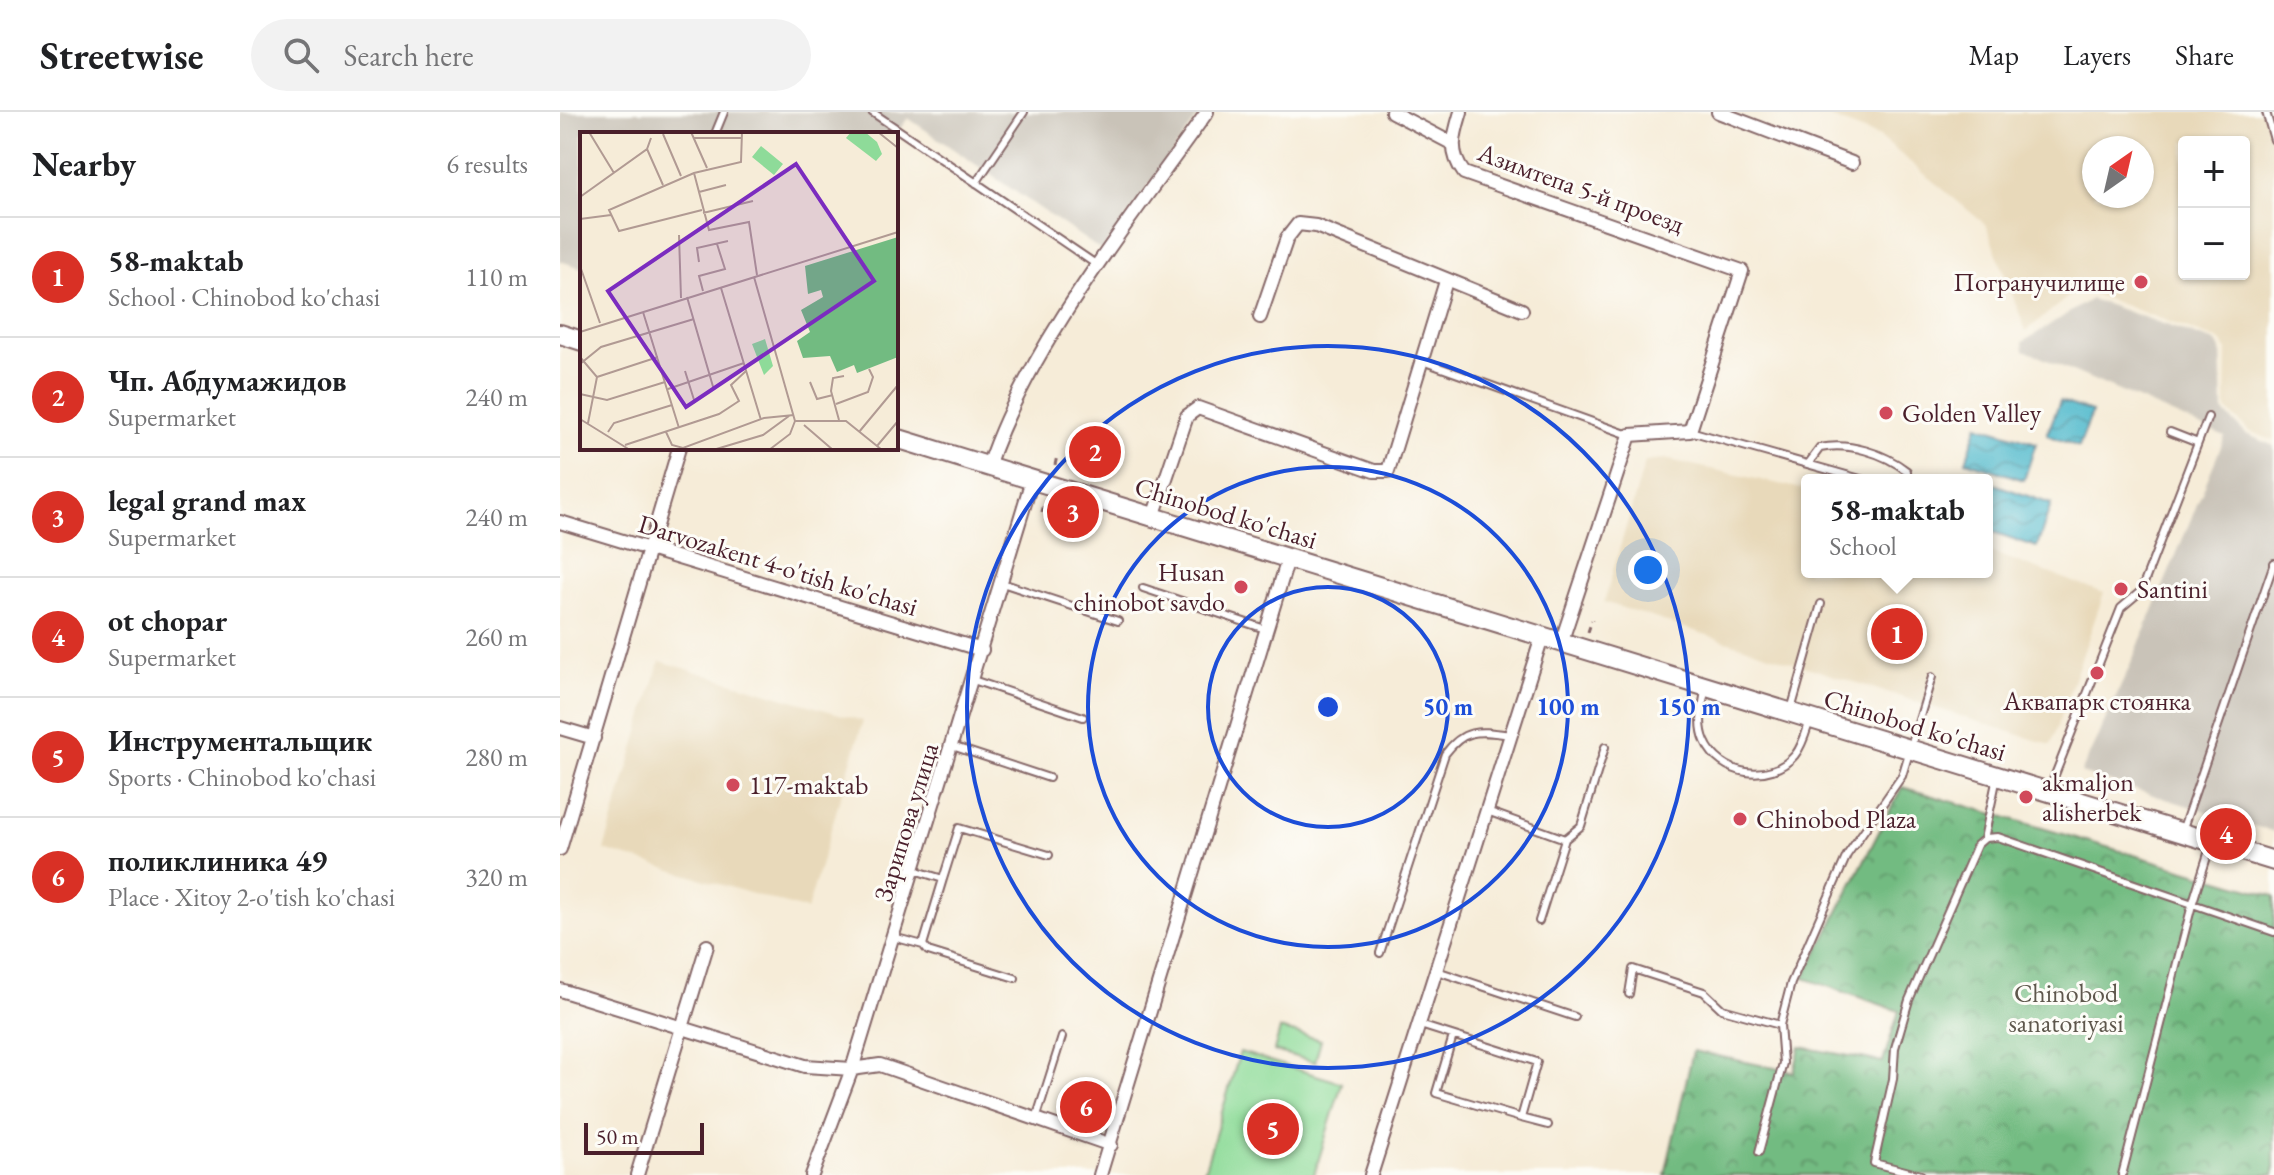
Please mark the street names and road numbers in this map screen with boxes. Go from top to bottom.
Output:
street label: Азимтепа 5-й проезд [1472,135,1689,241]
street label: Chinobod ko'chasi [1131,469,1321,557]
street label: Darvozakent 4-o'tish ko'chasi [634,506,922,624]
street label: Chinobod ko'chasi [1820,681,2010,769]
street label: Зарипова улица [866,738,946,905]

